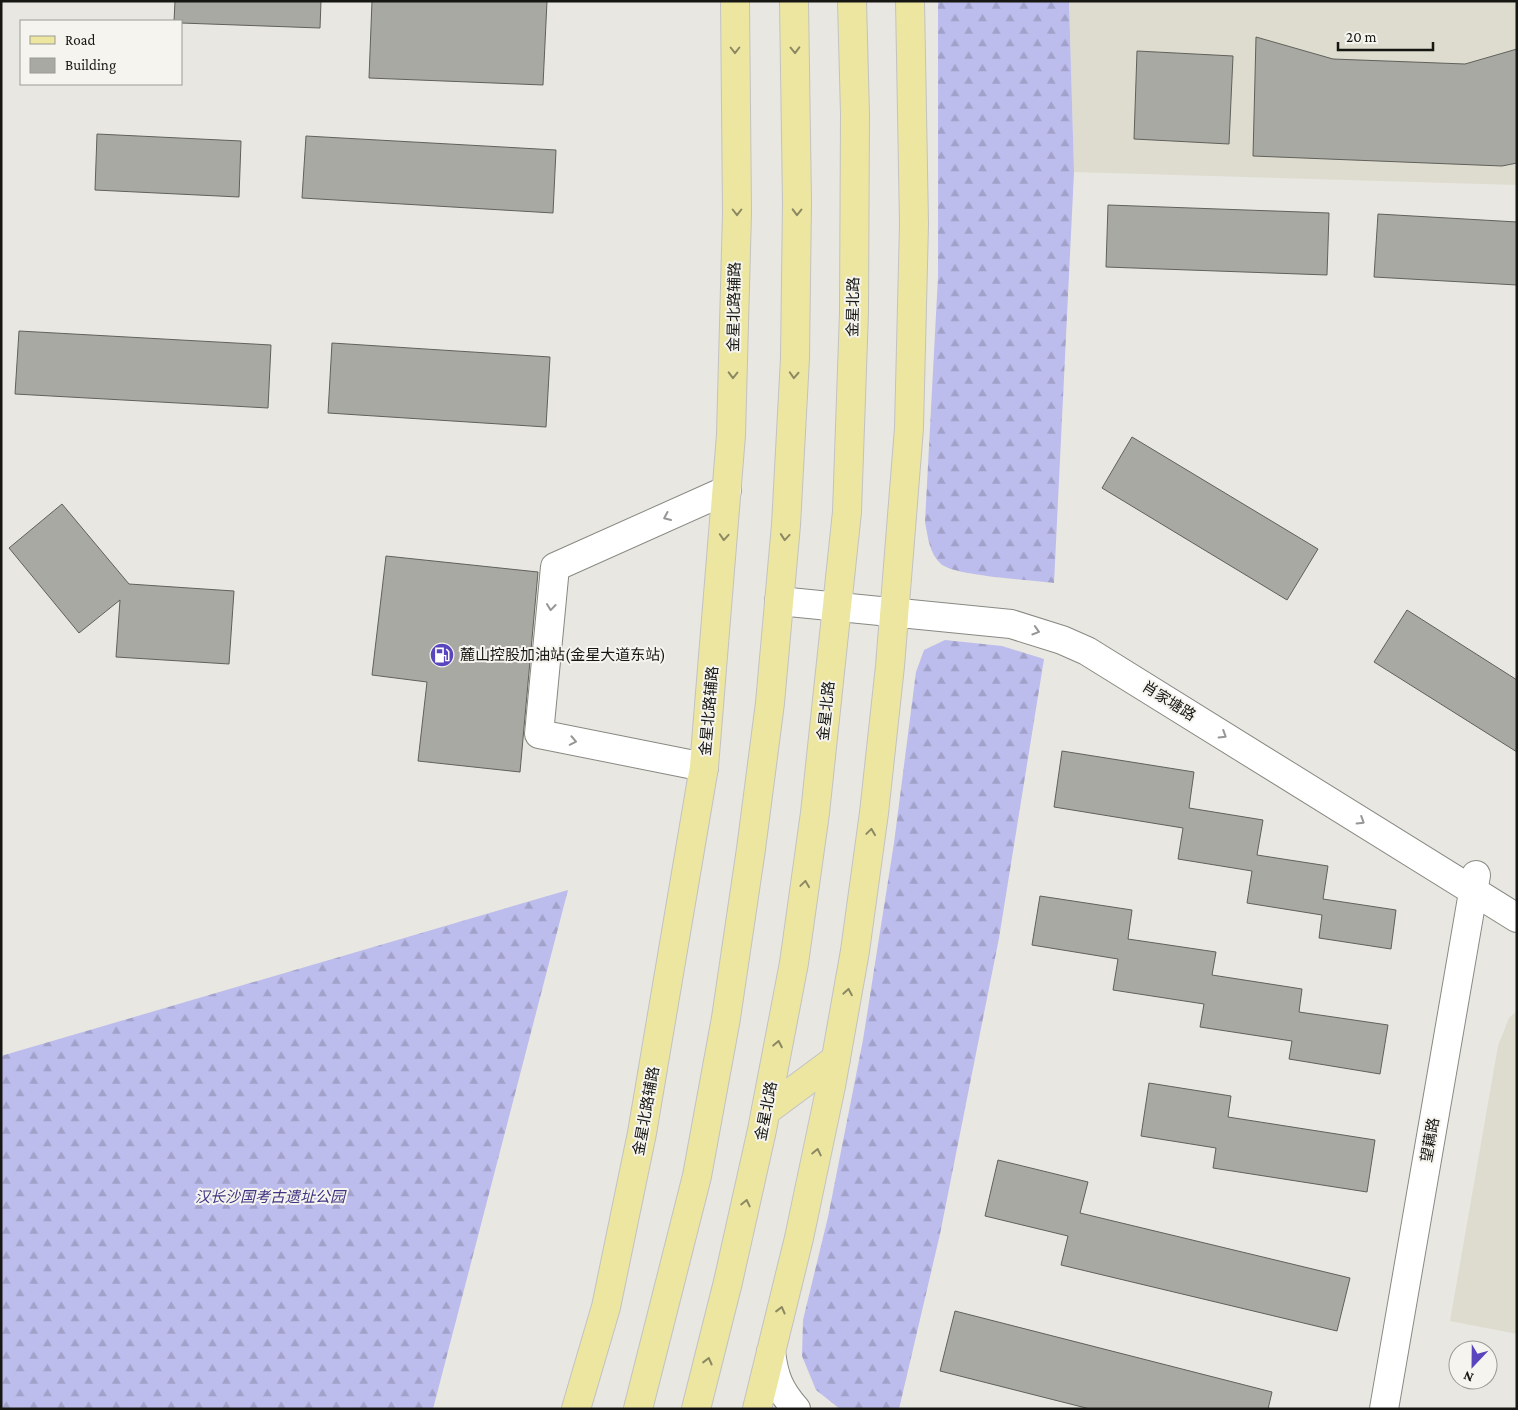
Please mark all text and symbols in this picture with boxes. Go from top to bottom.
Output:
legend [20,20,182,85]
scale bar [1338,20,1433,52]
text: 20 m [1346,29,1377,45]
text: Road [65,32,96,48]
one-way arrow [730,46,740,54]
one-way arrow [790,46,800,54]
text: Building [65,57,116,74]
one-way arrow [732,209,742,217]
one-way arrow [792,209,802,217]
street label: 金星北路辅路 [724,262,743,352]
street label: 金星北路 [843,277,862,337]
one-way arrow [789,371,800,379]
one-way arrow [728,372,738,379]
one-way arrow [663,511,672,522]
one-way arrow [719,533,730,541]
one-way arrow [780,533,791,541]
one-way arrow [546,603,557,611]
one-way arrow [1031,625,1039,635]
fuel station icon: 麓山控股加油站(金星大道东站) [429,642,455,668]
place label: 麓山控股加油站(金星大道东站) [460,647,666,664]
street label: 金星北路辅路 [696,665,721,757]
street label: 肖家塘路 [1139,677,1199,724]
street label: 金星北路 [814,680,837,742]
one-way arrow [1217,729,1227,738]
one-way arrow [569,735,578,746]
one-way arrow [1355,815,1364,824]
one-way arrow [866,827,876,836]
one-way arrow [800,880,810,888]
one-way arrow [842,988,852,997]
one-way arrow [773,1040,783,1049]
street label: 金星北路辅路 [629,1065,662,1157]
street label: 金星北路 [751,1080,780,1142]
street label: 望藕路 [1418,1116,1442,1164]
one-way arrow [811,1148,822,1157]
park label: 汉长沙国考古遗址公园 [195,1189,347,1205]
one-way arrow [740,1199,751,1208]
one-way arrow [775,1306,786,1315]
north arrow [1448,1340,1498,1390]
one-way arrow [702,1357,713,1366]
text: N [1460,1368,1476,1386]

